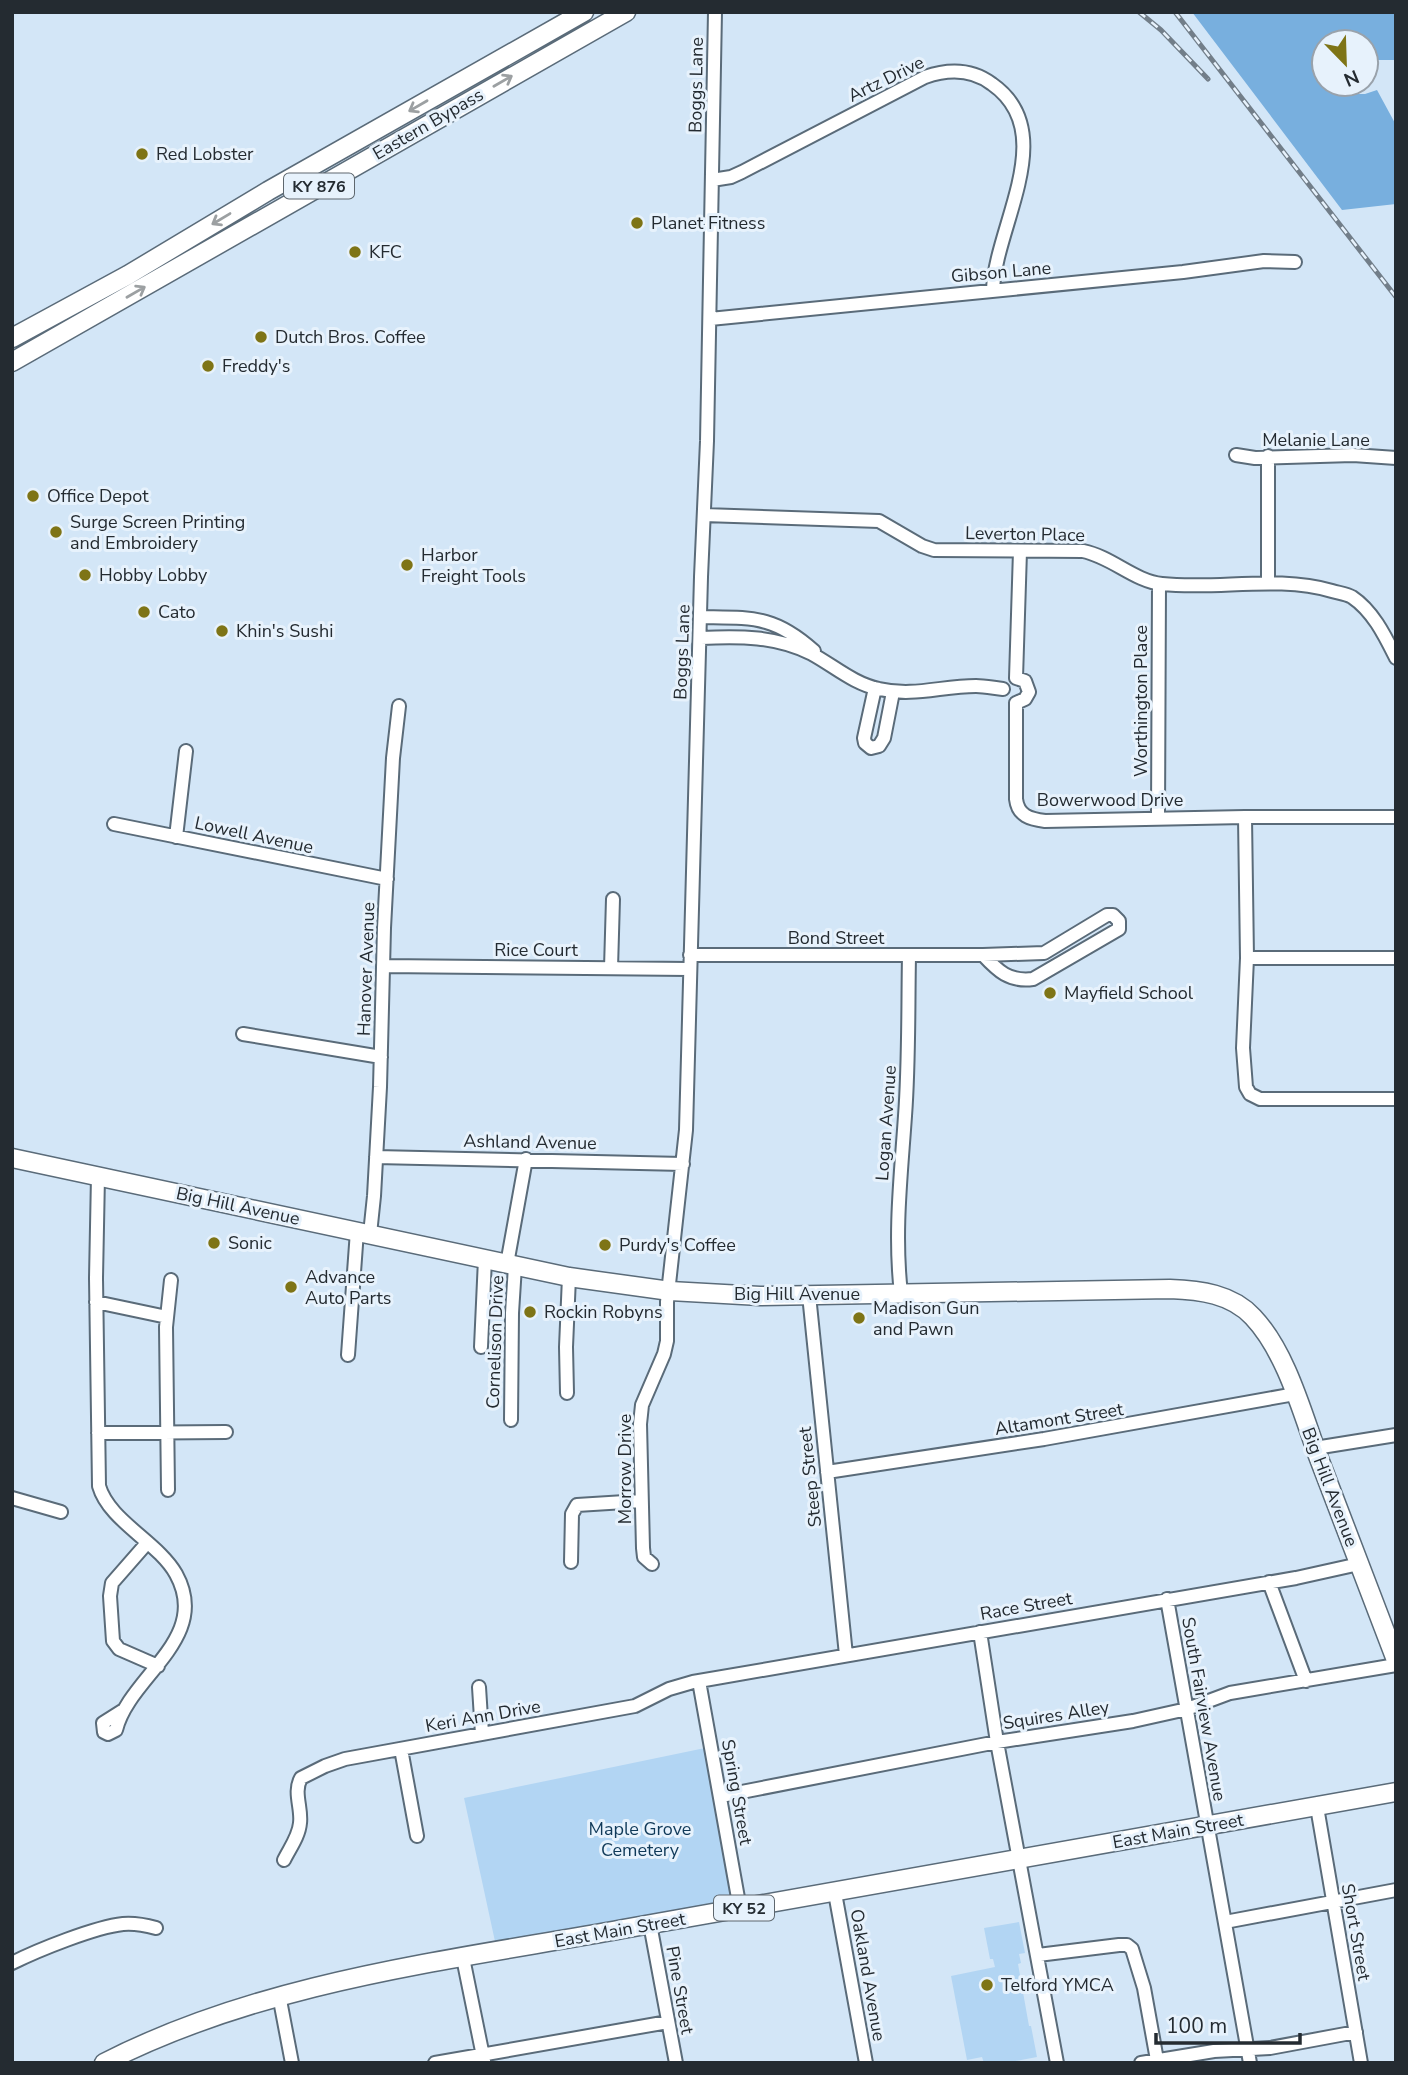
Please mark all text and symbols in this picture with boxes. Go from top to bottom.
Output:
north arrow [1310,28,1380,98]
street label: Boggs Lane [683,37,709,133]
street label: Artz Drive [844,50,928,108]
text: N [1340,63,1363,92]
one-way arrow [492,74,512,88]
street label: Eastern Bypass [368,83,488,165]
one-way arrow [408,100,429,113]
place label: Red Lobster [156,142,254,166]
marker: Red Lobster [134,146,150,162]
road number: KY 876 [284,174,354,198]
place label: Planet Fitness [651,211,765,235]
one-way arrow [211,212,231,226]
marker: Planet Fitness [629,215,645,231]
place label: KFC [369,240,402,264]
marker: KFC [347,244,363,260]
street label: Gibson Lane [950,256,1052,288]
one-way arrow [125,285,145,299]
place label: Dutch Bros. Coffee [275,325,426,349]
marker: Dutch Bros. Coffee [253,329,269,345]
place label: Freddy's [222,354,290,378]
marker: Freddy's [200,358,216,374]
street label: Melanie Lane [1262,428,1370,452]
place label: Office Depot [47,484,149,508]
marker: Office Depot [25,488,41,504]
place label: Surge Screen Printing and Embroidery [70,510,245,555]
street label: Leverton Place [965,521,1085,547]
marker: Surge Screen Printing and Embroidery [48,524,64,540]
place label: Harbor Freight Tools [421,543,526,588]
marker: Harbor Freight Tools [399,557,415,573]
place label: Hobby Lobby [99,563,208,587]
marker: Hobby Lobby [77,567,93,583]
place label: Cato [158,600,196,624]
marker: Cato [136,604,152,620]
street label: Boggs Lane [668,604,696,700]
place label: Khin's Sushi [236,619,333,643]
marker: Khin's Sushi [214,623,230,639]
street label: Worthington Place [1129,625,1153,777]
street label: Bowerwood Drive [1037,788,1183,812]
street label: Lowell Avenue [192,811,316,859]
street label: Hanover Avenue [352,901,380,1037]
street label: Bond Street [788,926,885,950]
street label: Rice Court [494,938,578,962]
place label: Mayfield School [1064,981,1194,1005]
marker: Mayfield School [1042,985,1058,1001]
street label: Logan Avenue [870,1064,902,1182]
street label: Ashland Avenue [463,1129,597,1155]
street label: Big Hill Avenue [174,1181,302,1231]
place label: Sonic [228,1231,272,1255]
place label: Purdy's Coffee [619,1233,736,1257]
marker: Sonic [206,1235,222,1251]
marker: Purdy's Coffee [597,1237,613,1253]
place label: Advance Auto Parts [305,1265,391,1310]
street label: Cornelison Drive [481,1275,509,1409]
marker: Advance Auto Parts [283,1279,299,1295]
street label: Big Hill Avenue [734,1282,860,1306]
place label: Madison Gun and Pawn [873,1296,980,1341]
place label: Rockin Robyns [544,1300,663,1324]
marker: Rockin Robyns [522,1304,538,1320]
marker: Madison Gun and Pawn [851,1310,867,1326]
street label: Altamont Street [993,1397,1126,1441]
street label: Morrow Drive [613,1414,637,1524]
street label: Big Hill Avenue [1296,1424,1364,1550]
street label: Steep Street [793,1425,827,1528]
street label: Race Street [978,1586,1075,1626]
street label: South Fairview Avenue [1176,1615,1232,1803]
street label: Keri Ann Drive [423,1694,543,1738]
street label: Squires Alley [1001,1695,1112,1735]
street label: Spring Street [716,1737,758,1847]
street label: East Main Street [1111,1808,1246,1854]
park label: Maple Grove Cemetery [589,1817,691,1862]
street label: Short Street [1336,1882,1376,1983]
road number: KY 52 [714,1896,774,1920]
street label: East Main Street [553,1907,688,1953]
street label: Oakland Avenue [845,1907,891,2043]
street label: Pine Street [660,1944,700,2037]
place label: Telford YMCA [1001,1973,1114,1997]
marker: Telford YMCA [979,1977,995,1993]
scale bar [1156,2002,1300,2046]
text: 100 m [1166,2012,1227,2040]

